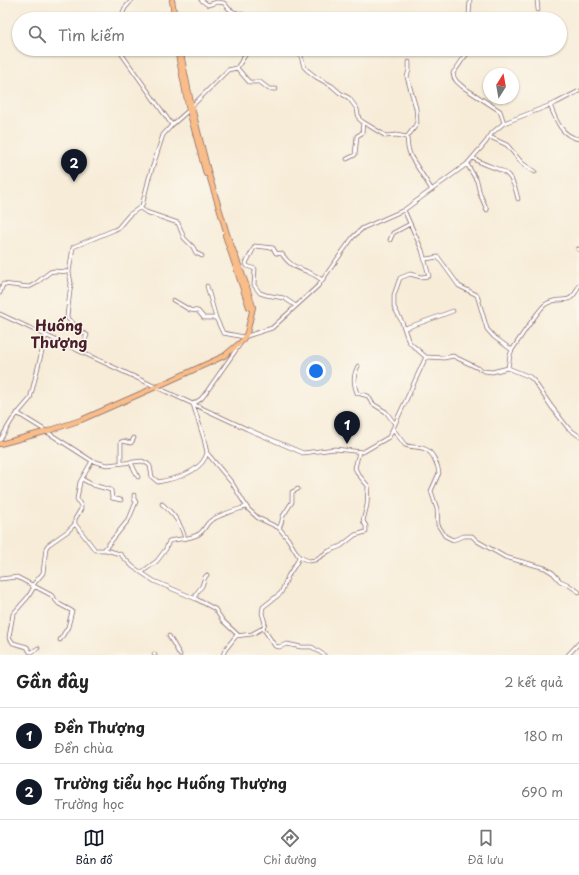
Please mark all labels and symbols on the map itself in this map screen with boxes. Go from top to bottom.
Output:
north arrow [483,68,519,104]
pin: 2 [61,149,87,182]
district label: Huống Thượng [30,313,88,353]
your location [306,361,326,381]
pin: 1 [334,411,360,444]

